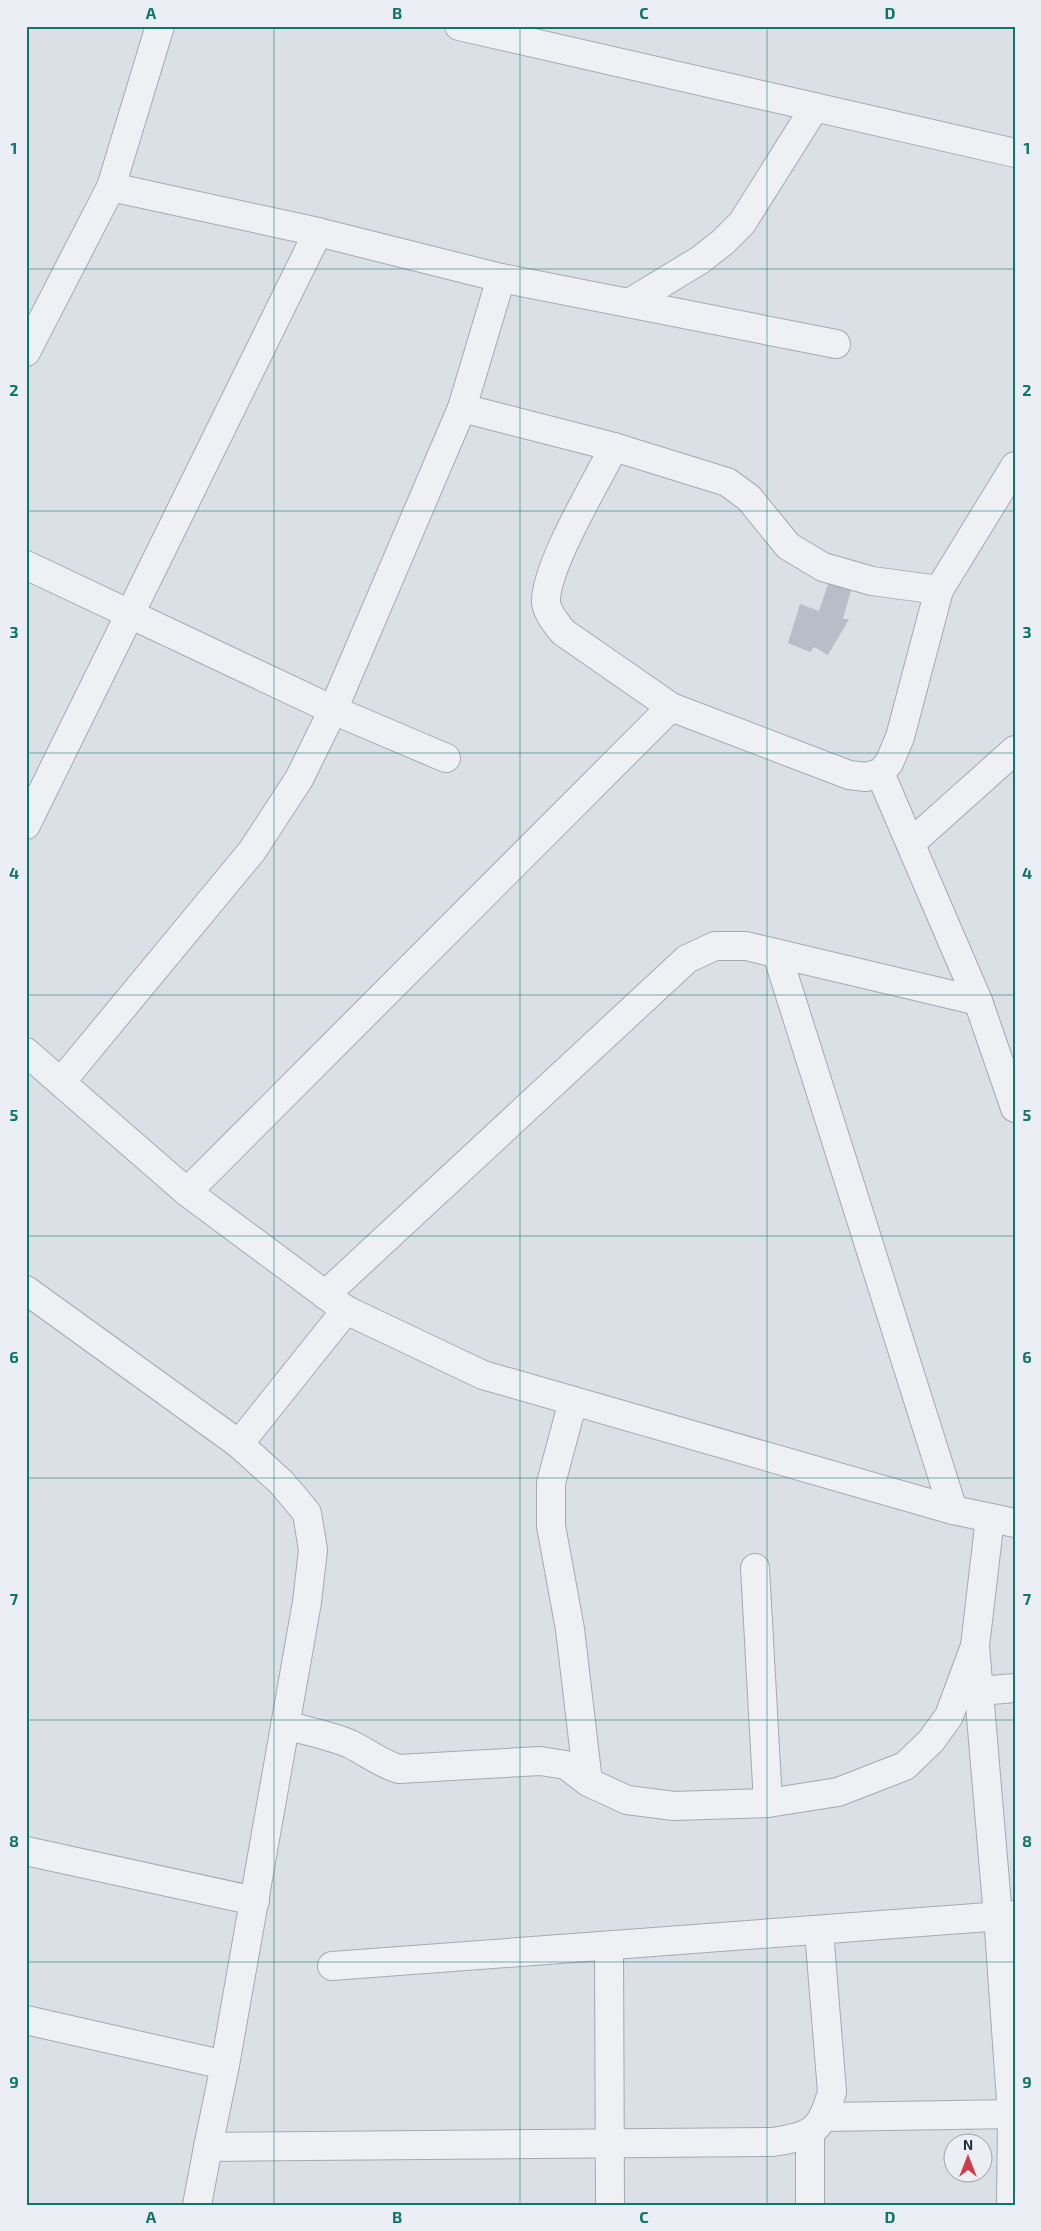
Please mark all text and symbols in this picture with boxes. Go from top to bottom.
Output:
text: A [146,3,157,22]
text: B [392,3,402,22]
text: C [639,3,649,22]
text: D [885,3,896,22]
text: 1 [11,138,17,157]
text: 1 [1024,138,1030,157]
text: 2 [9,380,19,399]
text: 2 [1022,380,1032,399]
text: 3 [9,622,19,641]
text: 3 [1022,622,1032,641]
text: 4 [9,863,19,882]
text: 4 [1022,863,1032,882]
text: 5 [10,1105,19,1124]
text: 5 [1023,1105,1032,1124]
text: 6 [9,1347,19,1366]
text: 6 [1022,1347,1032,1366]
text: 7 [10,1589,19,1608]
text: 7 [1023,1589,1032,1608]
text: 8 [9,1831,19,1850]
text: 8 [1022,1831,1032,1850]
text: 9 [9,2072,19,2091]
text: 9 [1022,2072,1032,2091]
north arrow [944,2134,994,2184]
text: N [963,2136,973,2153]
text: A [146,2207,157,2226]
text: B [392,2207,402,2226]
text: C [639,2207,649,2226]
text: D [885,2207,896,2226]

